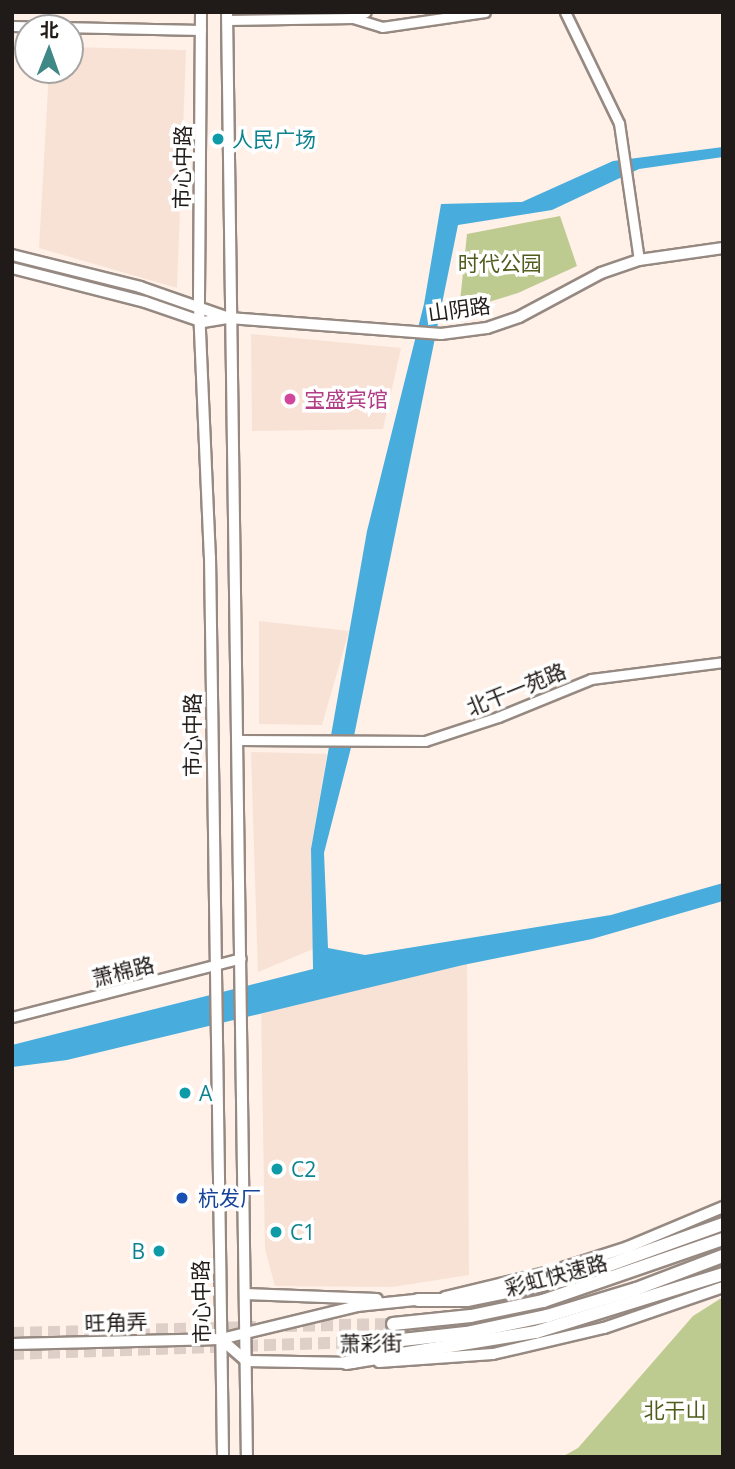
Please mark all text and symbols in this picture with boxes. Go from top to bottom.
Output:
north arrow [14,14,84,84]
text: 北 [40,17,59,43]
street label: 市心中路 [169,125,195,209]
place label: 人民广场 [232,126,316,152]
marker: 人民广场 [210,131,226,147]
park label: 时代公园 [458,250,542,276]
street label: 山阴路 [426,292,492,326]
place label: 宝盛宾馆 [304,386,388,412]
marker: 宝盛宾馆 [282,391,298,407]
street label: 北干一苑路 [463,658,569,720]
street label: 市心中路 [179,693,205,777]
street label: 萧棉路 [89,951,157,991]
place label: A [199,1080,212,1106]
marker: A [177,1085,193,1101]
place label: C2 [291,1156,316,1182]
marker: C2 [269,1161,285,1177]
place label: 杭发厂 [198,1185,261,1211]
marker: 杭发厂 [172,1188,192,1208]
place label: C1 [290,1219,315,1245]
marker: C1 [268,1224,284,1240]
place label: B [131,1238,145,1264]
marker: B [151,1243,167,1259]
street label: 彩虹快速路 [502,1249,610,1301]
street label: 市心中路 [188,1260,214,1344]
street label: 旺角弄 [84,1308,148,1336]
street label: 萧彩街 [339,1330,403,1356]
park label: 北干山 [644,1397,706,1423]

